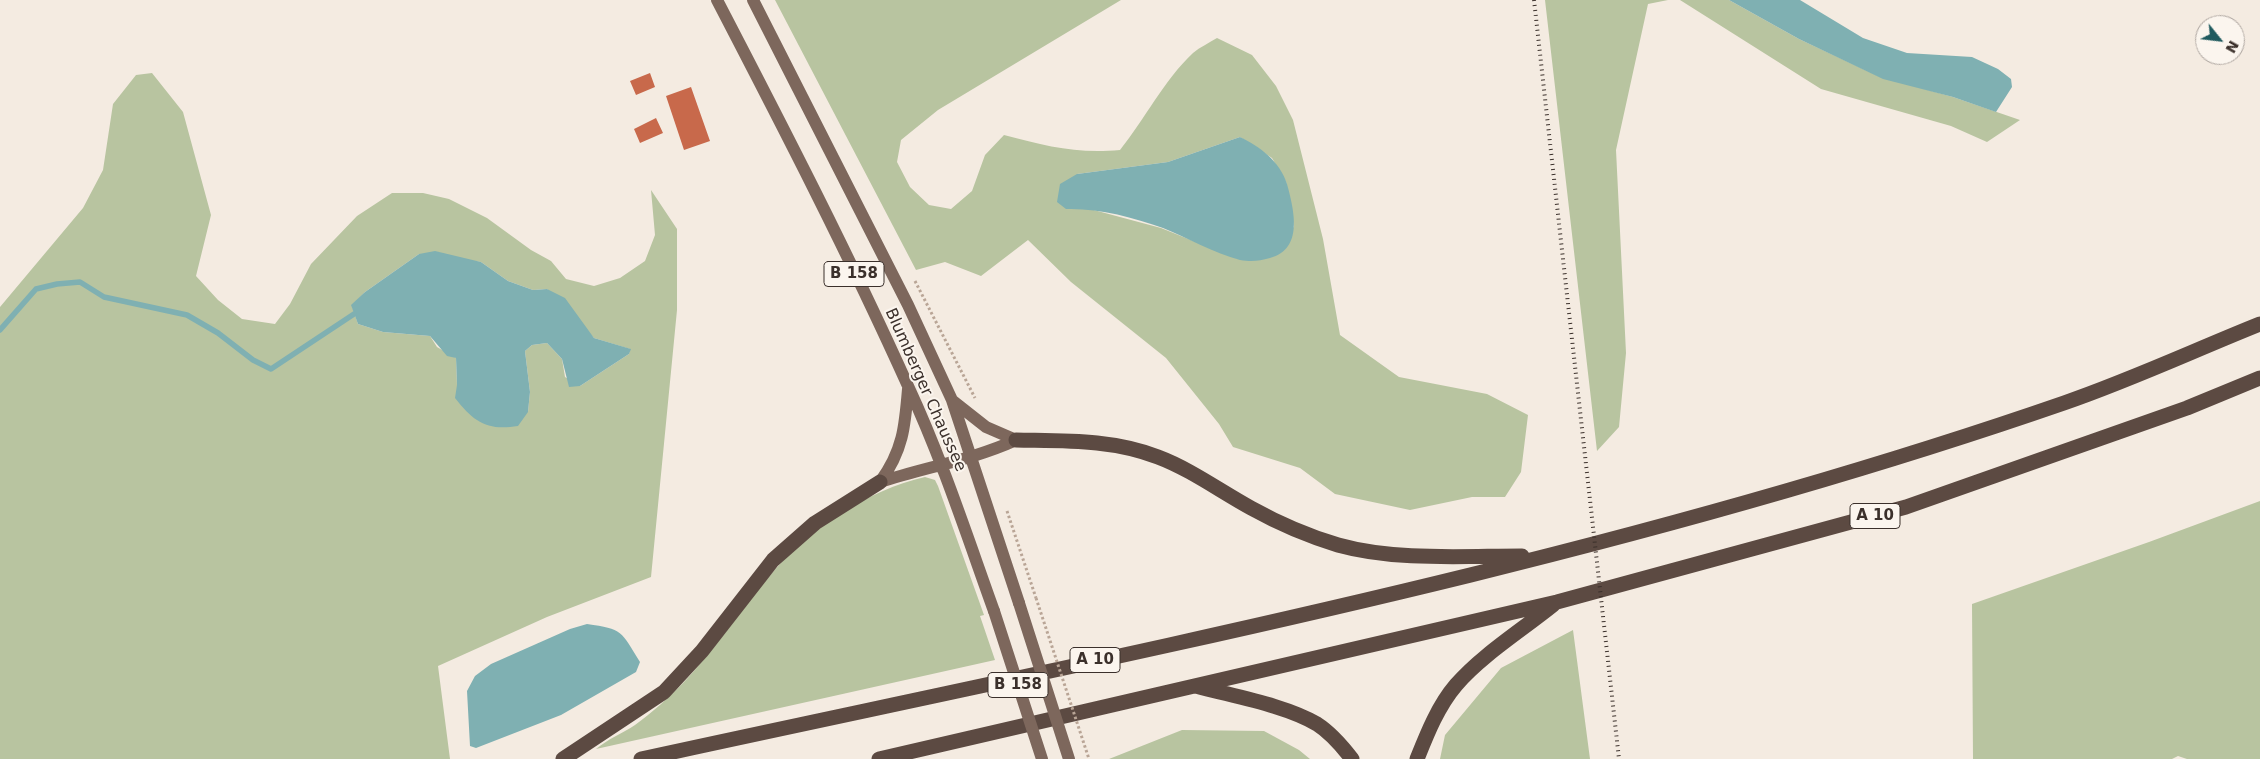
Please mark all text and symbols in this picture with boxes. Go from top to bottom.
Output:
north arrow [2195,15,2245,65]
text: N [2222,38,2242,56]
road number: B 158 [824,262,884,286]
street label: Blumberger Chaussee [880,305,970,475]
road number: A 10 [1850,504,1900,528]
road number: A 10 [1070,648,1120,672]
road number: B 158 [988,672,1048,698]

